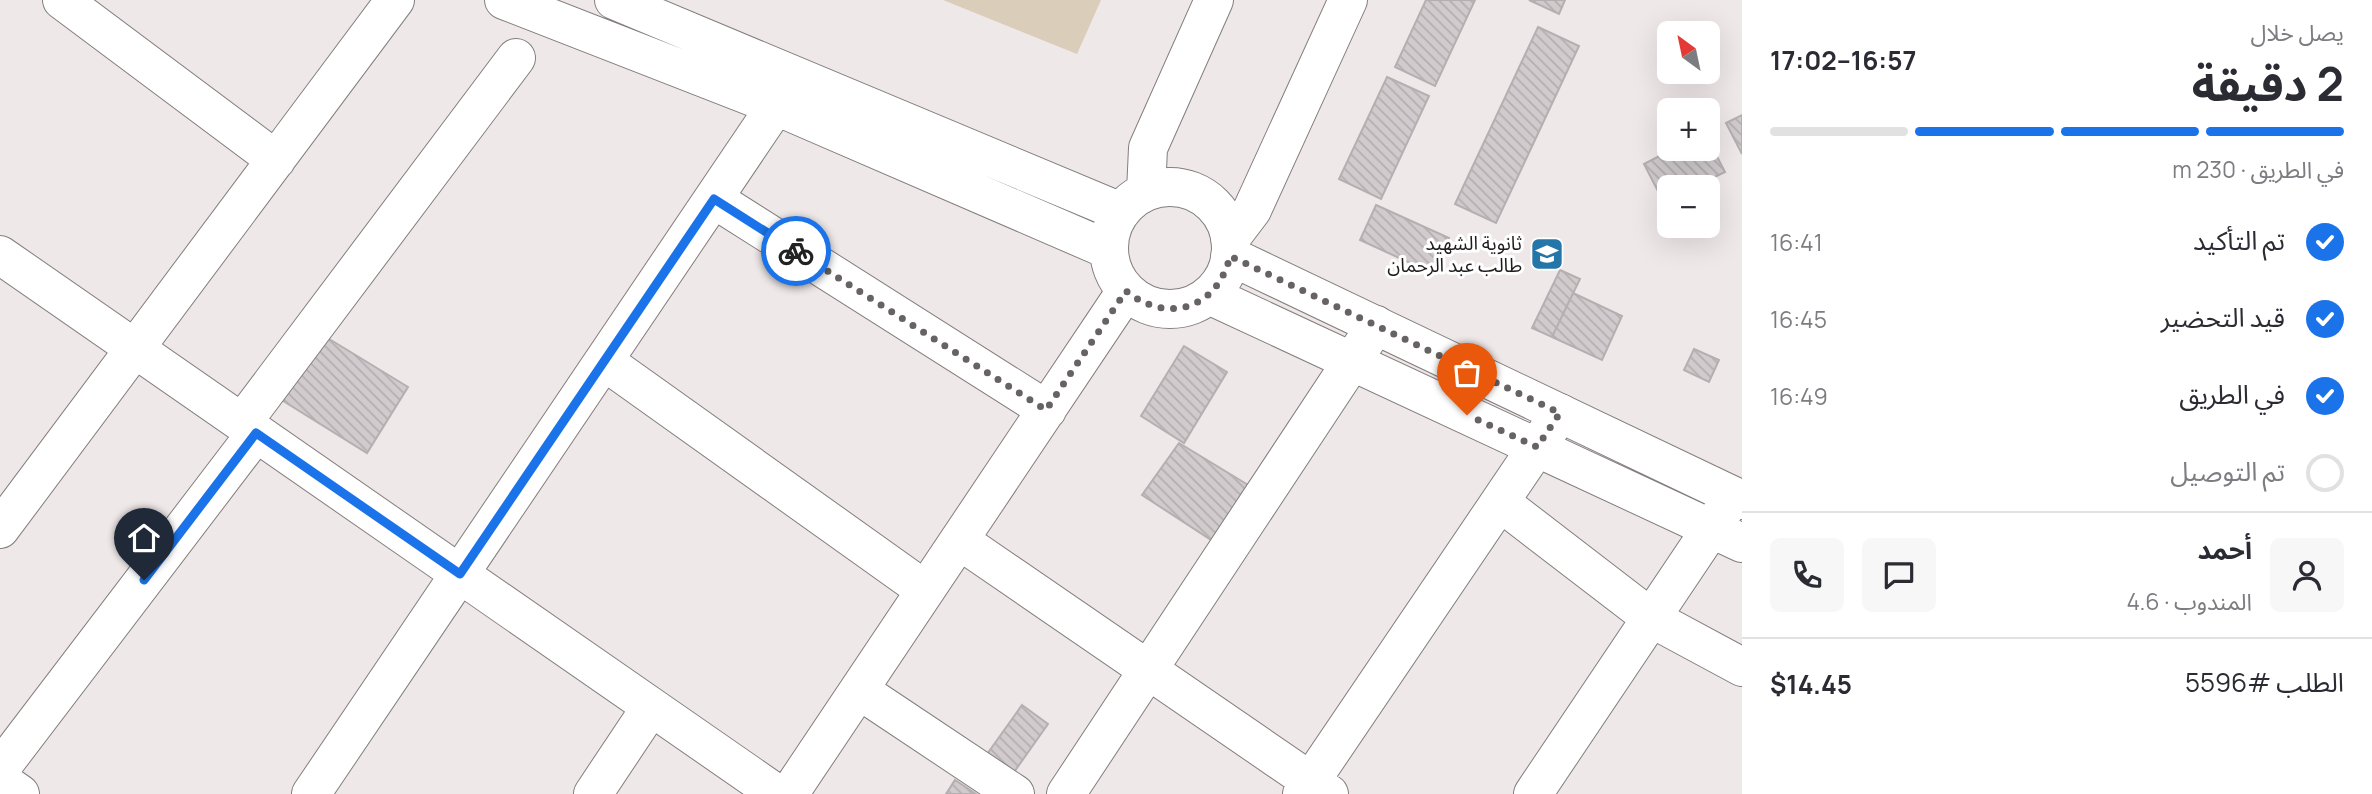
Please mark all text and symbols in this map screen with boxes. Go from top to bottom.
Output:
text: يصل خلال [2251,16,2344,48]
north arrow [1657,21,1720,84]
map controls [1657,21,1720,238]
text: 16:57–17:02 [1770,42,1916,78]
text: 2 دقيقة [2192,52,2344,115]
button: + [1657,98,1720,161]
text: في الطريق · 230 m [2172,153,2344,185]
button: − [1657,175,1720,238]
courier [761,216,831,286]
text: تم التأكيد [2193,222,2285,258]
icon: check [2306,223,2344,261]
text: 16:41 [1770,226,1823,258]
place label: ثانوية الشهيد طالب عبد الرحمان [1387,230,1522,278]
icon: bike [777,232,815,270]
school or university icon: ثانوية الشهيد طالب عبد الرحمان [1528,235,1566,273]
text: قيد التحضير [2161,299,2285,335]
icon: check [2306,300,2344,338]
text: 16:45 [1770,303,1827,335]
pin [1437,343,1497,415]
icon: bag [1448,354,1486,392]
text: في الطريق [2179,376,2285,412]
icon: check [2306,377,2344,415]
text: 16:49 [1770,380,1828,412]
text: تم التوصيل [2170,453,2285,489]
pin [114,508,174,580]
icon: home [125,519,163,557]
text: أحمد [2198,531,2252,567]
button: phone [1770,538,1844,612]
button: chat [1862,538,1936,612]
button: person [2270,538,2344,612]
text: المندوب · 4.6 [2126,585,2252,617]
text: الطلب #5596 [2185,664,2344,700]
text: $14.45 [1770,666,1852,702]

